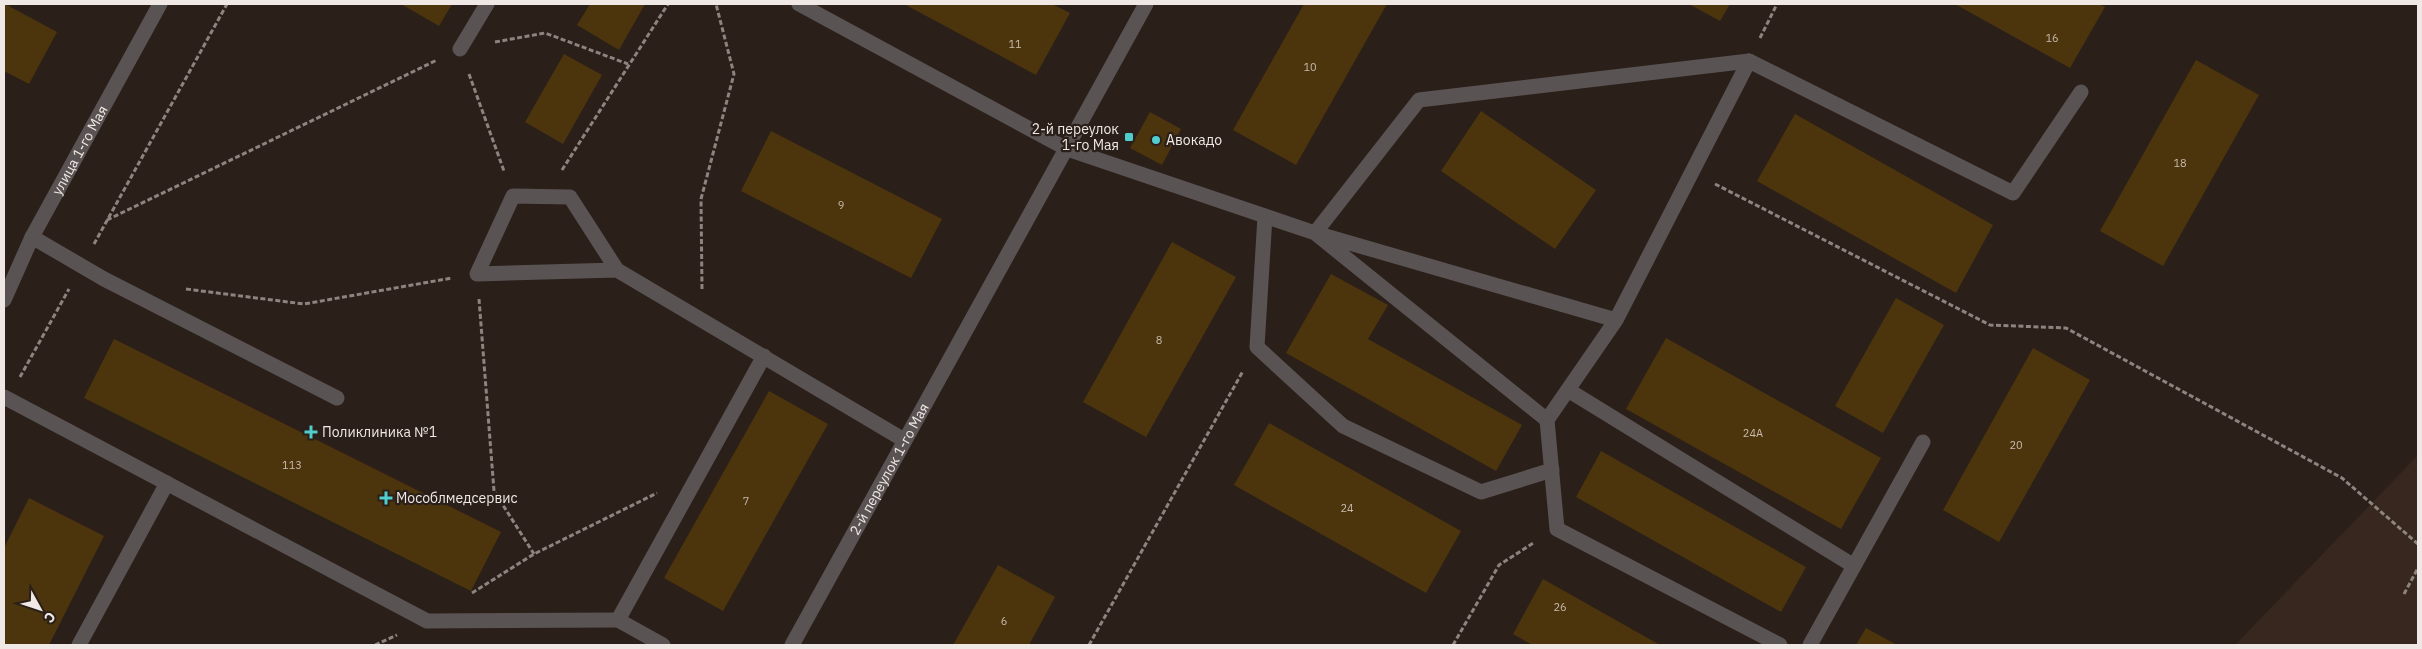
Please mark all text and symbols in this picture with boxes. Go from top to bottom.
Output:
house number: 16 [2045,31,2059,45]
house number: 11 [1008,37,1022,51]
house number: 10 [1303,60,1317,74]
street label: улица 1-го Мая [48,102,112,198]
place label: 2-й переулок 1-го Мая [1032,120,1119,154]
marker: 2-й переулок 1-го Мая [1123,131,1135,143]
place label: Авокадо [1166,131,1222,149]
marker: Авокадо [1150,134,1162,146]
house number: 18 [2173,156,2187,170]
house number: 9 [838,198,844,212]
house number: 8 [1156,333,1162,347]
street label: 2-й переулок 1-го Мая [846,400,933,538]
place label: Поликлиника №1 [322,423,437,441]
marker: Поликлиника №1 [304,425,318,439]
house number: 24А [1743,426,1763,440]
house number: 20 [2009,438,2023,452]
house number: 113 [282,458,302,472]
place label: Мособлмедсервис [396,489,517,507]
marker: Мособлмедсервис [380,492,392,504]
house number: 7 [743,494,749,508]
house number: 24 [1340,501,1354,515]
north arrow [15,584,65,634]
house number: 26 [1553,600,1567,614]
text: С [40,608,60,627]
house number: 6 [1001,614,1007,628]

